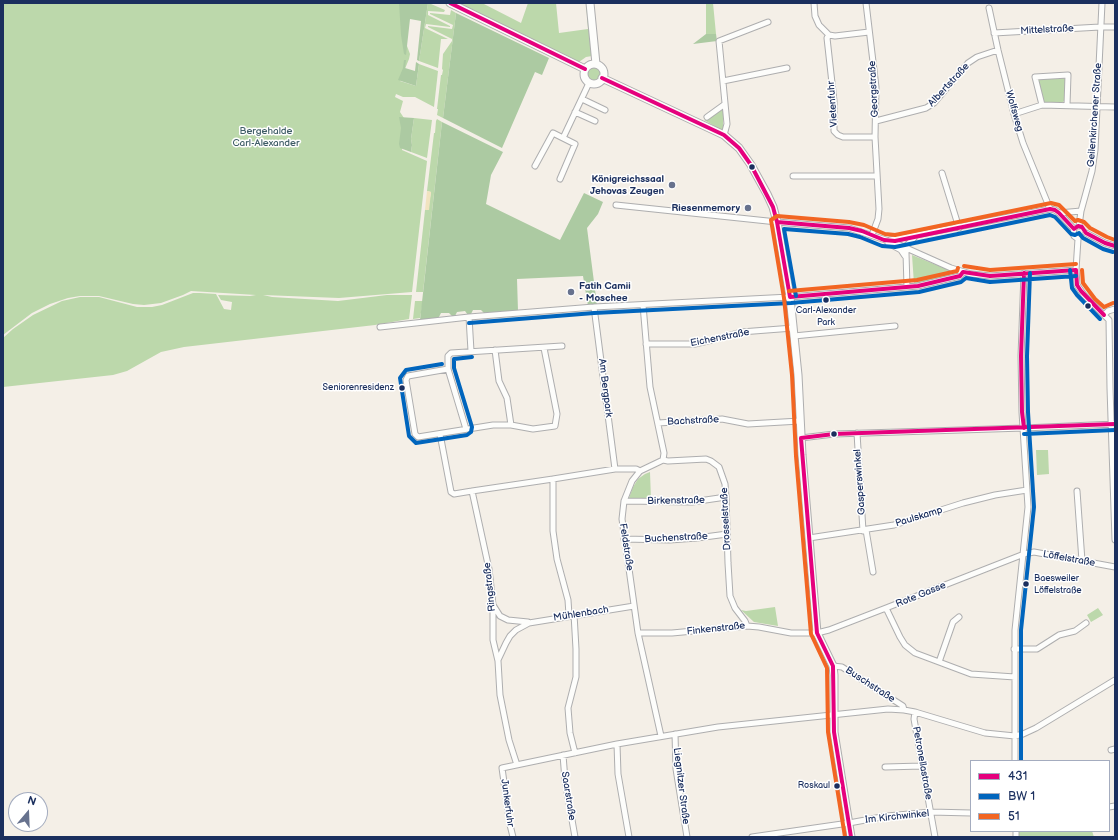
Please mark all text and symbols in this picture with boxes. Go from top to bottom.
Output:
street label: Mittelstraße [1020,23,1074,37]
street label: Georgstraße [867,60,881,118]
street label: Albertstraße [926,61,972,109]
street label: Geilenkirchener Straße [1085,62,1105,168]
street label: Vietenfuhr [825,80,841,128]
street label: Wolfsweg [1002,89,1026,133]
park label: Bergehalde Carl-Alexander [232,125,300,148]
unlabelled marker [747,162,757,172]
place label: Königreichssaal Jehovas Zeugen [590,173,664,196]
marker: Königreichssaal Jehovas Zeugen [667,180,677,190]
place label: Riesenmemory [671,202,740,214]
marker: Riesenmemory [743,203,753,213]
place label: Fatih Camii - Moschee [579,280,631,304]
marker: Fatih Camii - Moschee [566,287,576,297]
marker: Carl-Alexander Park [821,295,831,305]
unlabelled marker [1083,301,1093,311]
place label: Carl-Alexander Park [796,306,856,327]
street label: Eichenstraße [689,326,751,350]
street label: Am Bergpark [595,358,615,418]
place label: Seniorenresidenz [323,383,394,393]
marker: Seniorenresidenz [397,383,407,393]
street label: Bachstraße [667,414,719,428]
unlabelled marker [829,429,839,439]
street label: Gasperswinkel [852,449,868,515]
street label: Drosselstraße [718,487,734,551]
street label: Birkenstraße [647,494,705,508]
street label: Paulskamp [894,504,944,530]
street label: Feldstraße [616,522,636,572]
street label: Buchenstraße [644,530,708,546]
street label: Löffelstraße [1042,549,1096,569]
street label: Ringstraße [481,562,499,612]
place label: Baesweiler Löffelstraße [1034,574,1082,595]
street label: Rote Gasse [894,579,948,611]
marker: Baesweiler Löffelstraße [1021,579,1031,589]
street label: Mühlenbach [553,604,609,624]
street label: Finkenstraße [686,620,746,638]
street label: Buschstraße [843,664,897,706]
street label: Petronellastraße [910,725,934,801]
street label: Liegnitzer Straße [670,747,692,825]
legend [970,760,1110,832]
text: 431 [1008,769,1027,784]
street label: Saarstraße [558,771,578,821]
street label: Junkerfuhr [498,778,516,828]
place label: Roskaul [798,781,830,791]
marker: Roskaul [832,781,842,791]
text: BW 1 [1008,789,1035,804]
north arrow [8,792,48,832]
text: N [26,794,38,809]
street label: Im Kirchwinkel [864,808,930,826]
text: 51 [1008,809,1020,824]

